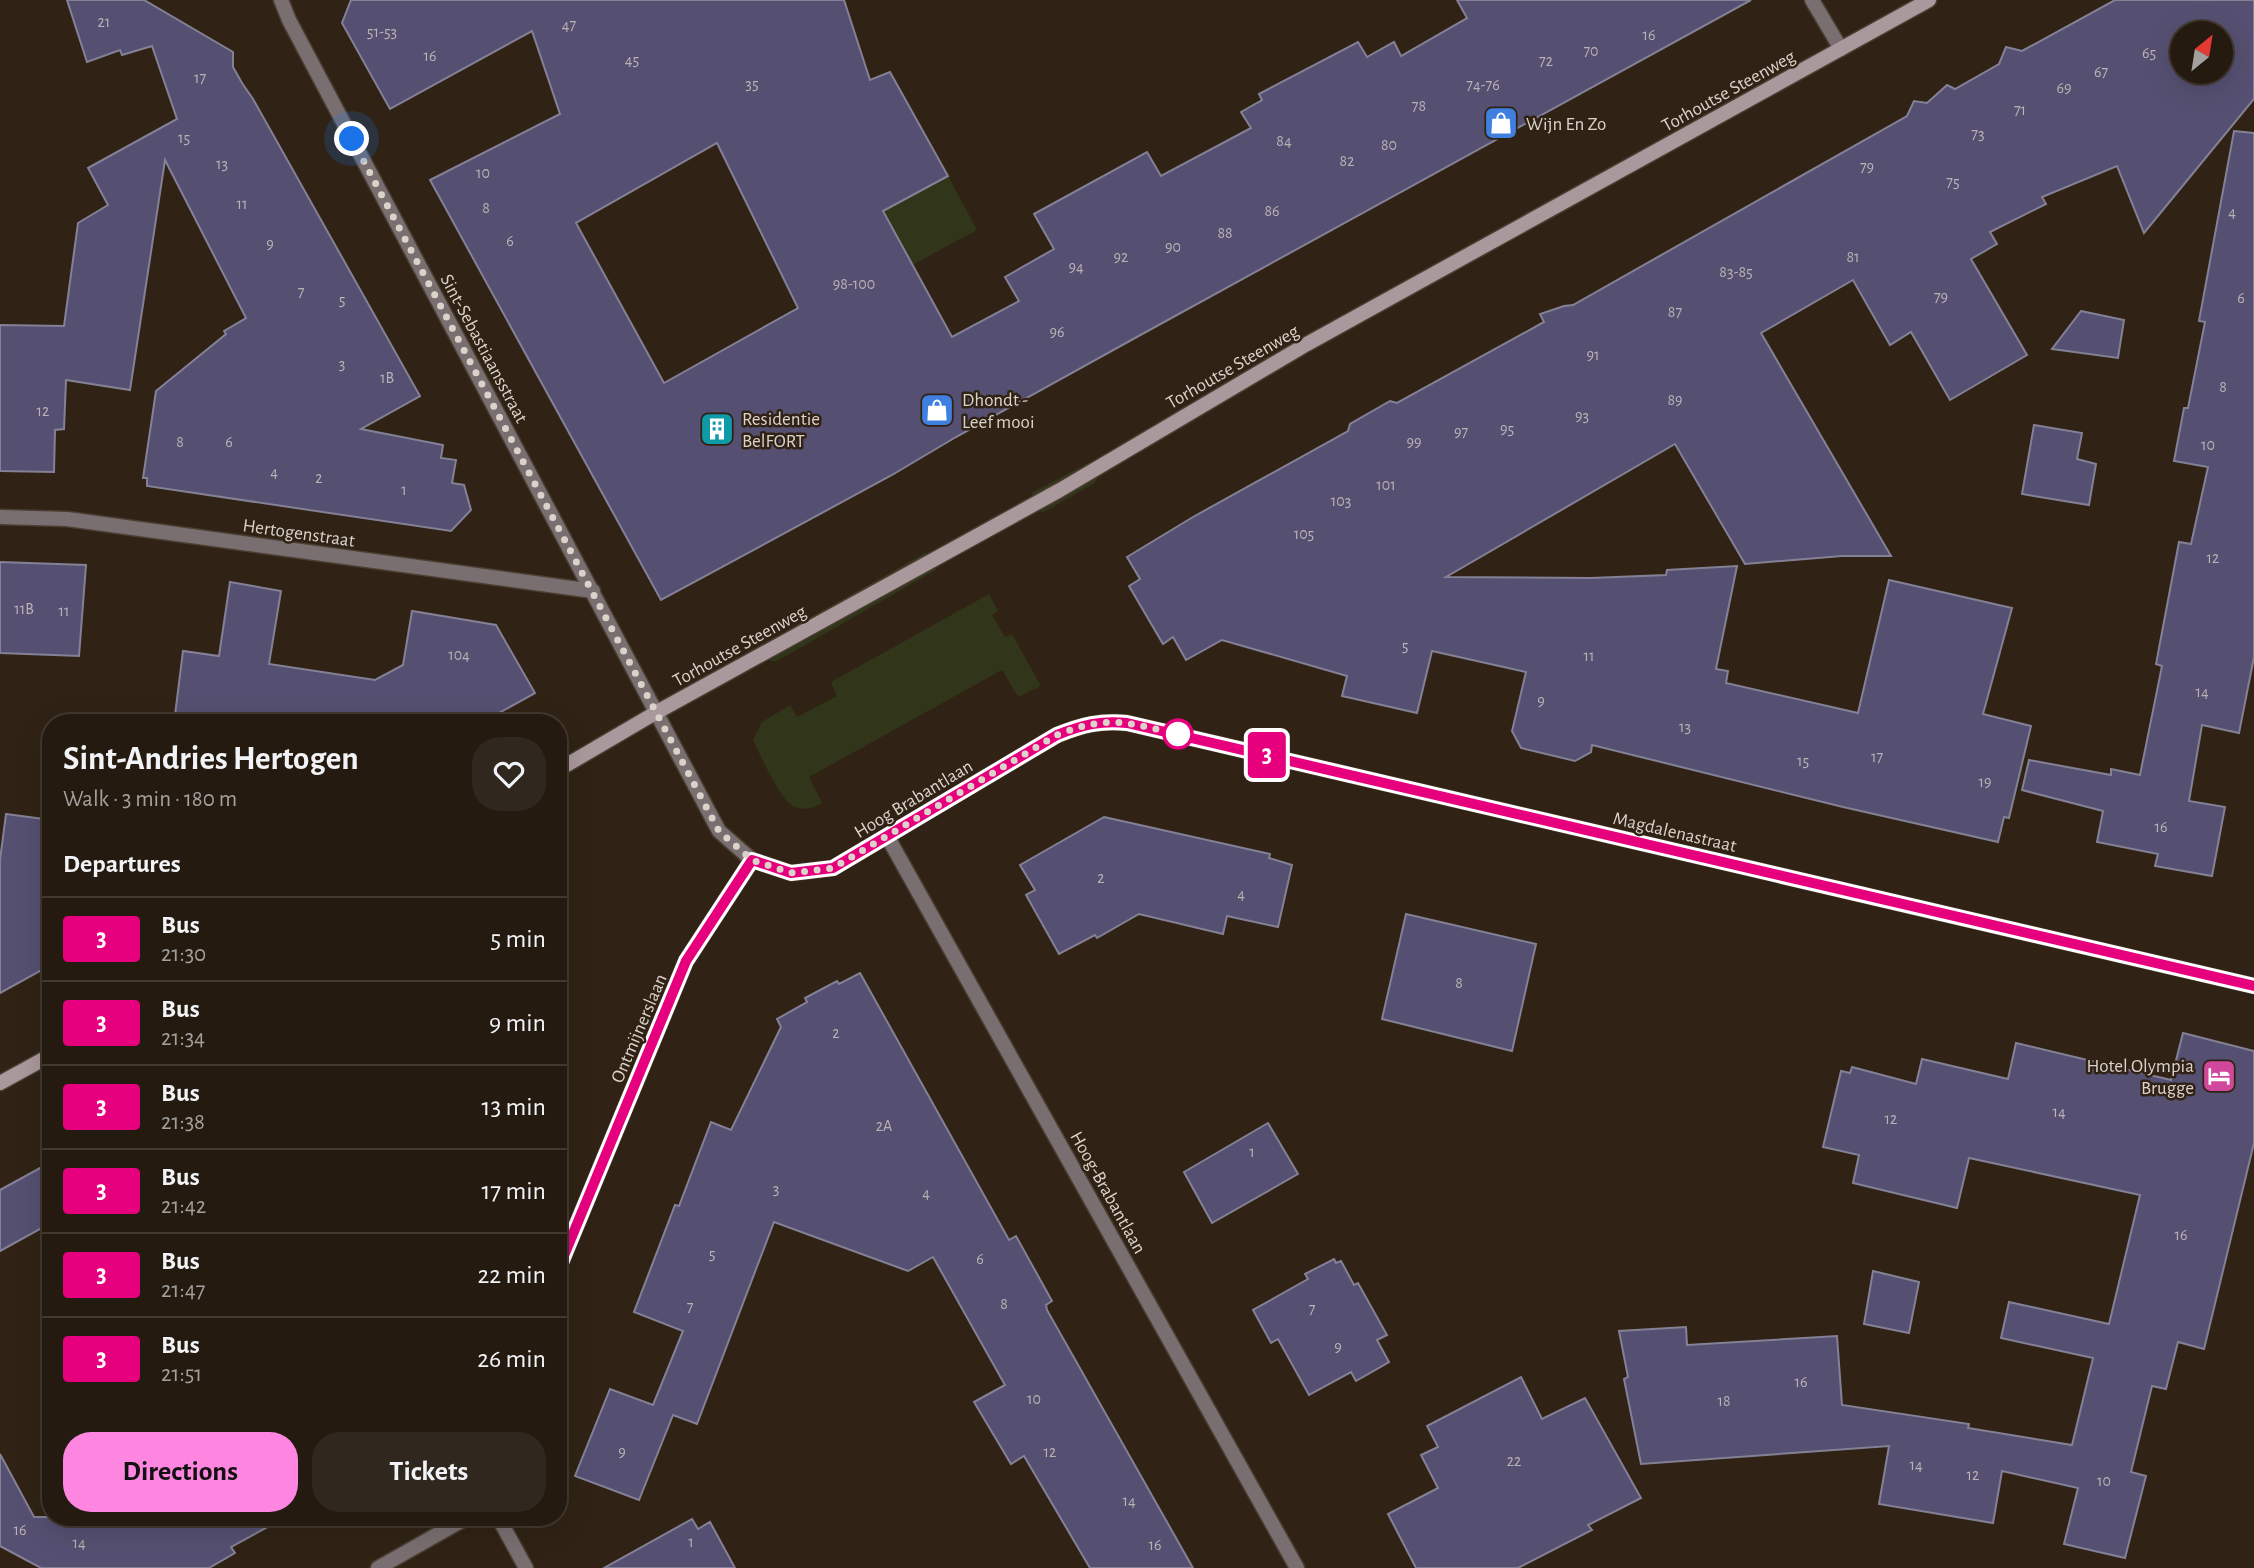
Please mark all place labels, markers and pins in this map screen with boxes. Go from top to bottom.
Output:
shop icon: Wijn En Zo [1482,104,1520,142]
place label: Wijn En Zo [1526,115,1606,134]
shop icon: Dhondt - Leef mooi [918,391,956,429]
place label: Dhondt - Leef mooi [962,391,1035,432]
building icon: Residentie BelFORT [698,410,736,448]
place label: Residentie BelFORT [742,410,820,451]
unlabelled marker [1163,719,1193,749]
place label: Hotel Olympia Brugge [2087,1057,2194,1098]
hotel icon: Hotel Olympia Brugge [2200,1057,2238,1095]

